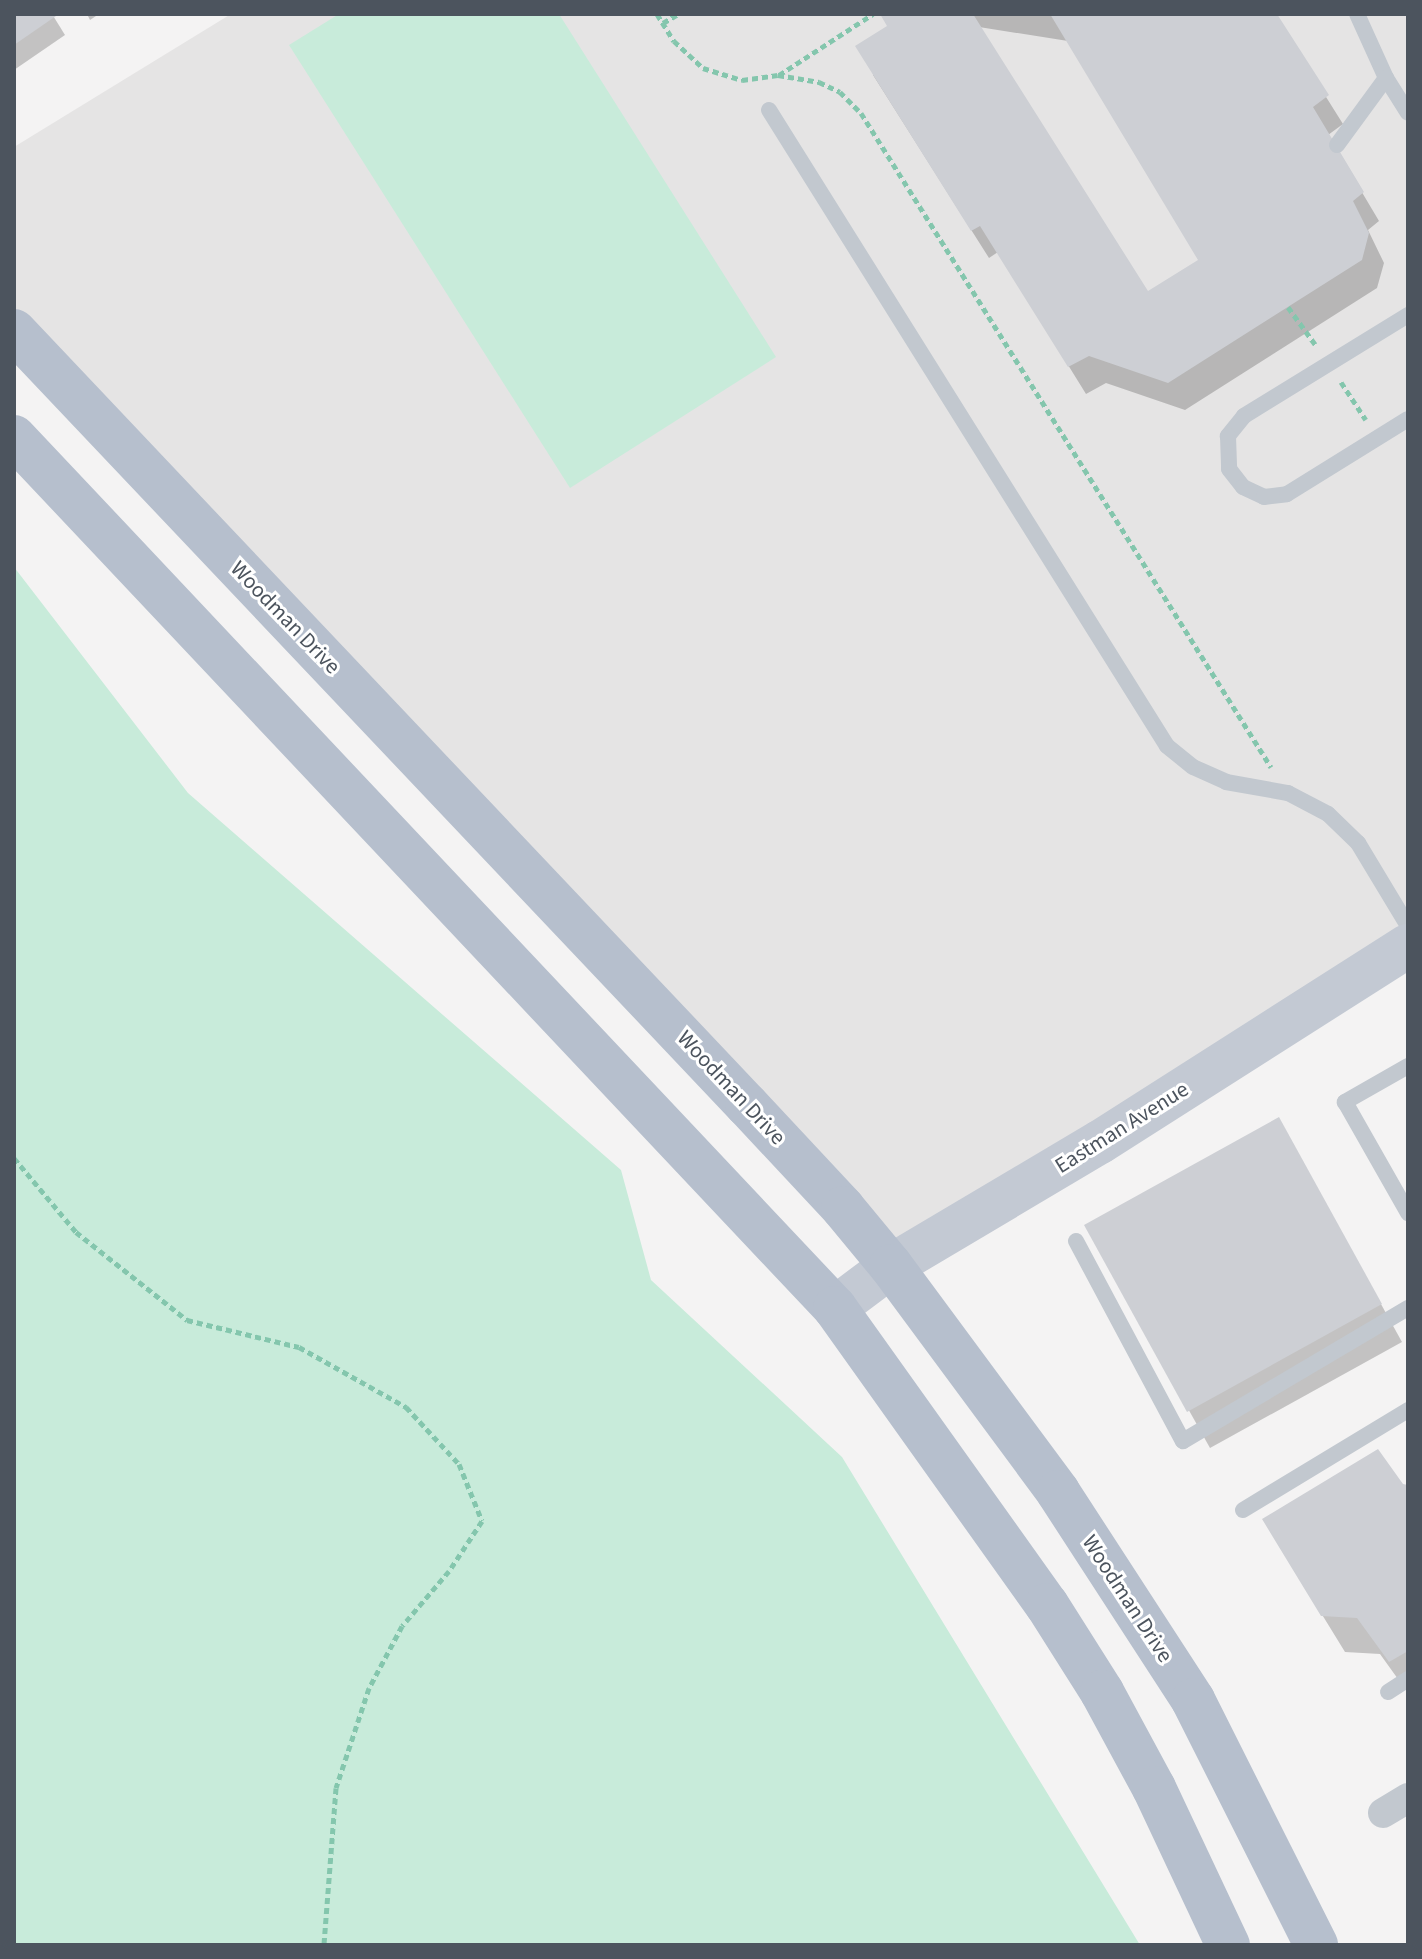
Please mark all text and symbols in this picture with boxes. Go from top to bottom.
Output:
street label: Woodman Drive [225,556,345,680]
street label: Woodman Drive [671,1025,791,1151]
street label: Eastman Avenue [1050,1076,1194,1180]
street label: Woodman Drive [1076,1530,1178,1668]

